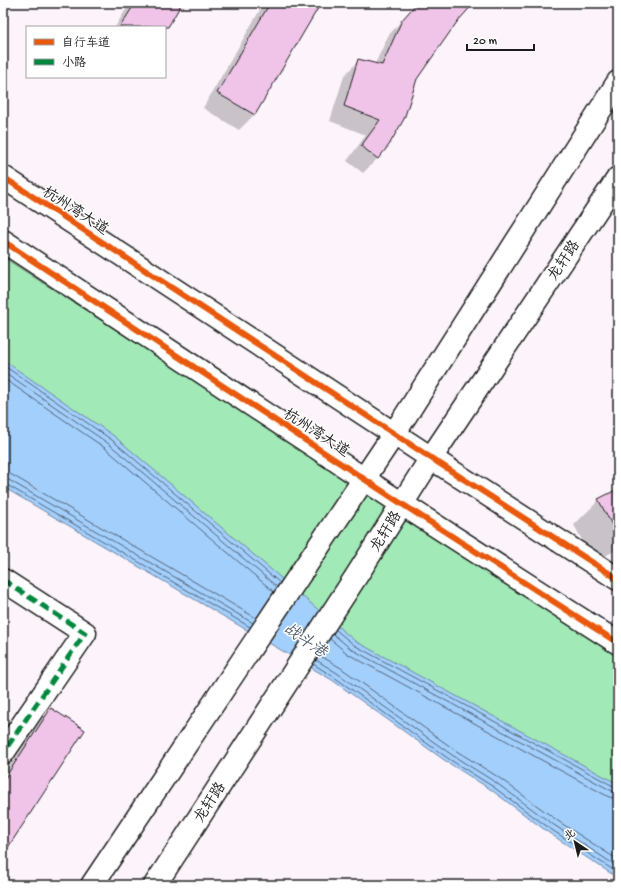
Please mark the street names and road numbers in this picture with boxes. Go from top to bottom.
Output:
street label: 杭州湾大道 [39,183,112,240]
street label: 龙轩路 [544,237,585,285]
street label: 杭州湾大道 [280,405,353,462]
street label: 龙轩路 [366,508,406,556]
street label: 龙轩路 [190,779,230,827]

